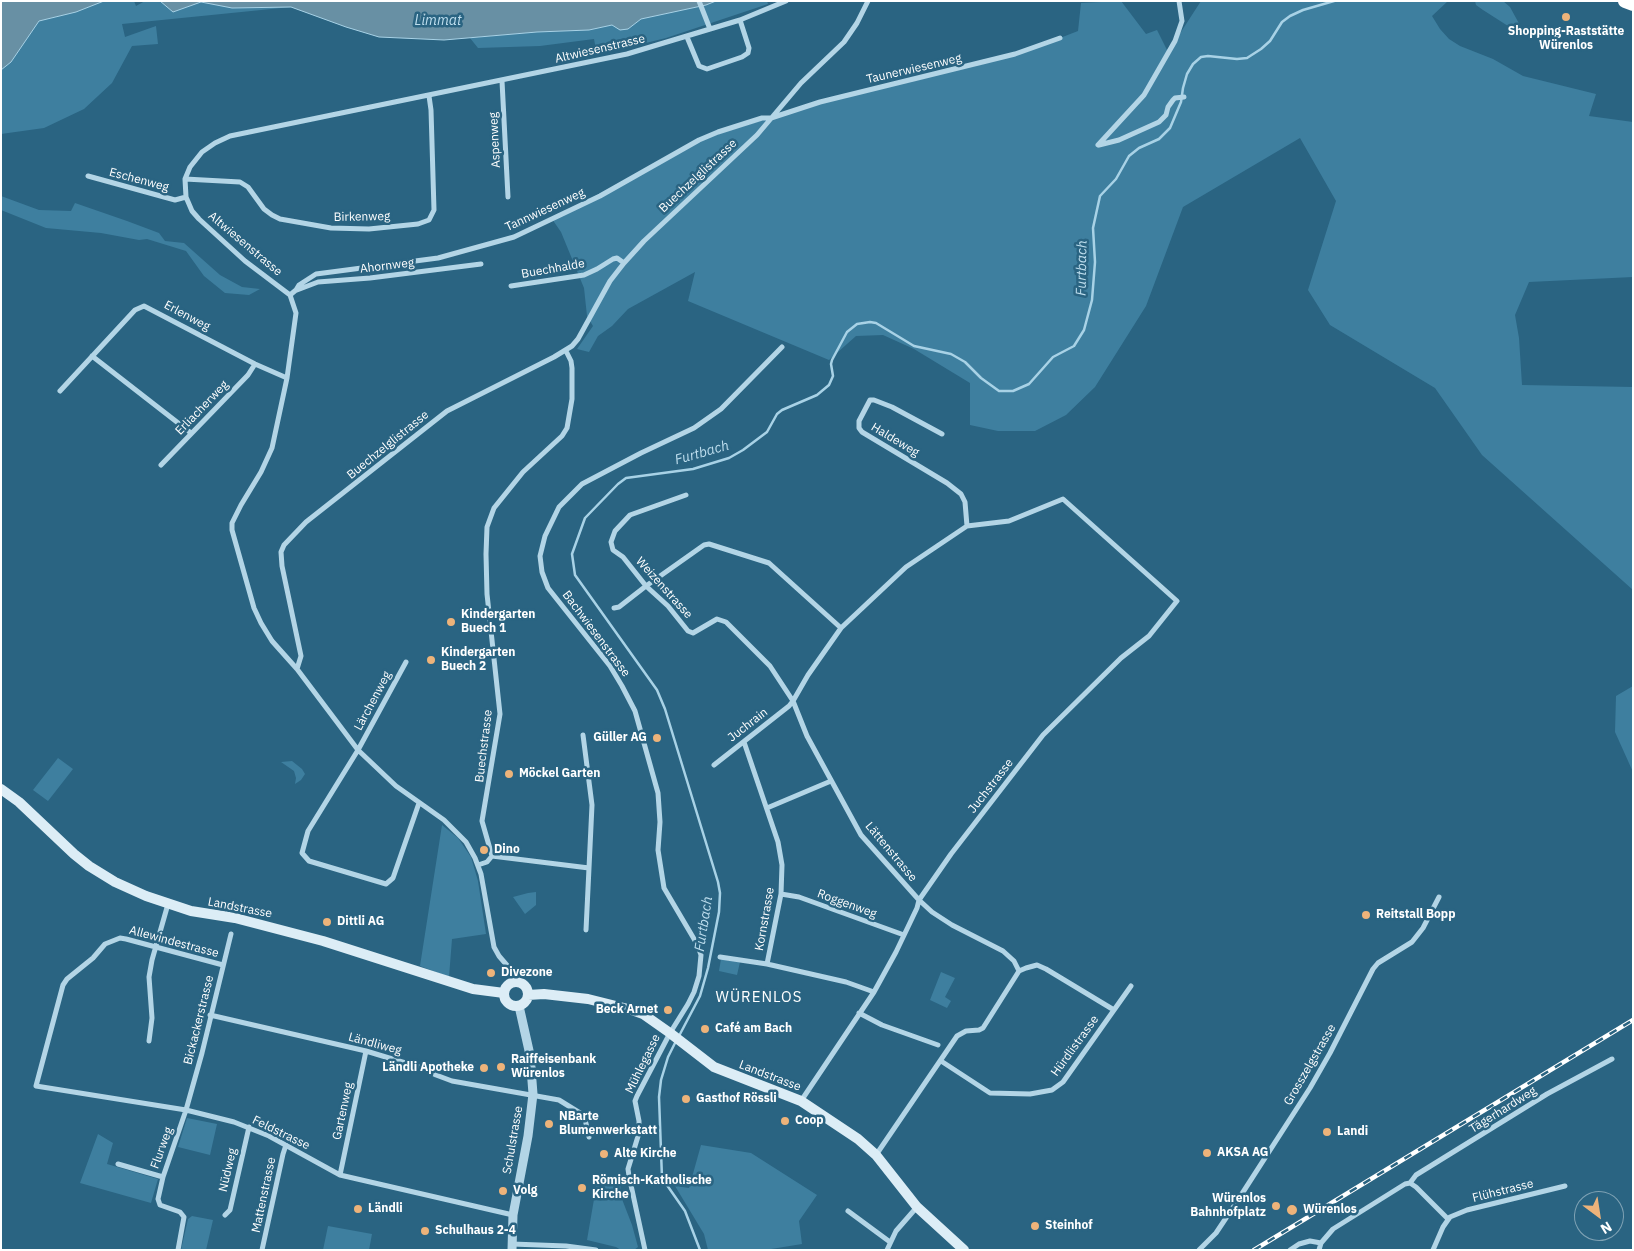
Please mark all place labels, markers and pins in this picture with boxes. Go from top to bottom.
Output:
marker: Shopping-Raststätte Würenlos [1560,11,1572,23]
place label: Shopping-Raststätte Würenlos [1508,25,1624,53]
place label: Kindergarten Buech 1 [461,608,535,636]
marker: Kindergarten Buech 1 [445,616,457,628]
place label: Kindergarten Buech 2 [441,646,515,674]
marker: Kindergarten Buech 2 [425,654,437,666]
place label: Güller AG [593,731,647,745]
marker: Güller AG [651,732,663,744]
place label: Möckel Garten [519,767,600,781]
marker: Möckel Garten [503,768,515,780]
place label: Dino [494,843,520,857]
marker: Dino [478,844,490,856]
place label: Reitstall Bopp [1376,908,1455,922]
marker: Reitstall Bopp [1360,909,1372,921]
place label: Dittli AG [337,915,384,929]
marker: Dittli AG [321,916,333,928]
place label: Divezone [501,966,553,980]
marker: Divezone [485,967,497,979]
place label: Beck Arnet [596,1003,658,1017]
marker: Beck Arnet [662,1004,674,1016]
place label: Café am Bach [715,1022,792,1036]
marker: Café am Bach [699,1023,711,1035]
place label: Raiffeisenbank Würenlos [511,1053,596,1081]
place label: Ländli Apotheke [382,1061,474,1075]
marker: Raiffeisenbank Würenlos [495,1061,507,1073]
marker: Ländli Apotheke [478,1062,490,1074]
place label: Gasthof Rössli [696,1092,777,1106]
marker: Gasthof Rössli [680,1093,692,1105]
place label: NBarte Blumenwerkstatt [559,1110,657,1138]
place label: Coop [795,1114,824,1128]
marker: Coop [779,1115,791,1127]
marker: NBarte Blumenwerkstatt [543,1118,555,1130]
place label: Landi [1337,1125,1368,1139]
marker: Landi [1321,1126,1333,1138]
place label: AKSA AG [1217,1146,1268,1160]
place label: Alte Kirche [614,1147,677,1161]
marker: AKSA AG [1201,1147,1213,1159]
marker: Alte Kirche [598,1148,610,1160]
place label: Römisch-Katholische Kirche [592,1174,712,1202]
marker: Römisch-Katholische Kirche [576,1182,588,1194]
place label: Volg [513,1184,537,1198]
marker: Volg [497,1185,509,1197]
place label: Würenlos Bahnhofplatz [1190,1192,1266,1220]
marker: Würenlos Bahnhofplatz [1270,1200,1282,1212]
place label: Ländli [368,1202,403,1216]
marker: Ländli [352,1203,364,1215]
marker: Würenlos [1285,1203,1299,1217]
place label: Würenlos [1303,1203,1357,1217]
place label: Steinhof [1045,1219,1092,1233]
marker: Steinhof [1029,1220,1041,1232]
place label: Schulhaus 2-4 [435,1224,516,1238]
marker: Schulhaus 2-4 [419,1225,431,1237]

